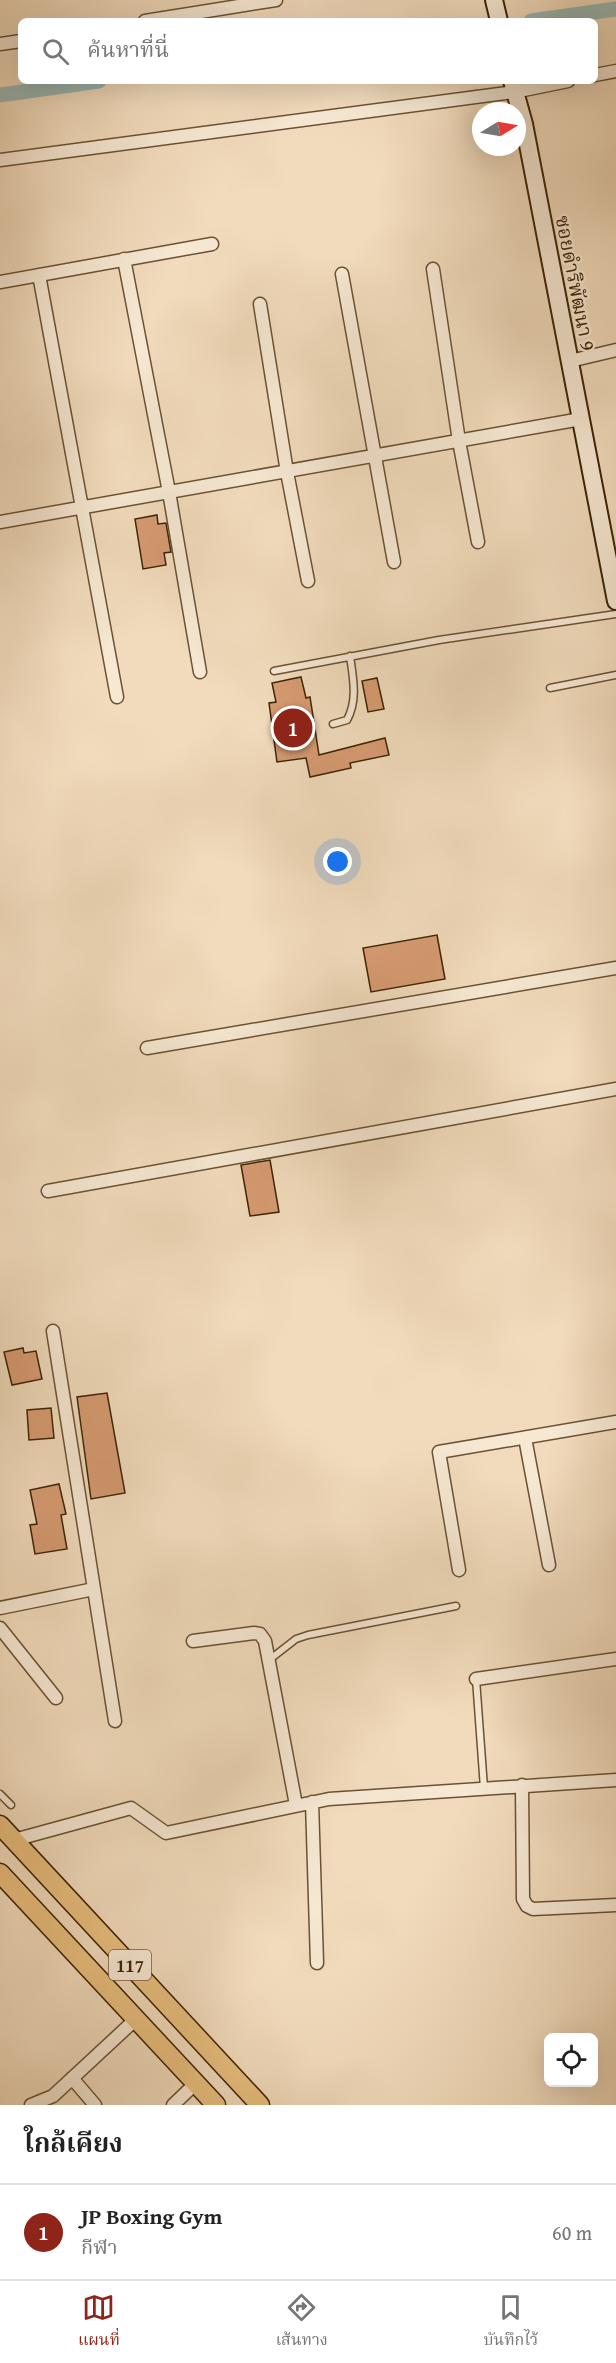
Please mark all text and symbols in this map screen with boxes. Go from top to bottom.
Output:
search box [18,18,598,84]
text: ค้นหาที่นี่ [87,33,169,65]
icon: search [39,35,72,68]
north arrow [472,102,526,156]
street label: ซอยดำริพัฒนา 9 [549,213,603,353]
pin: 1 [274,706,312,750]
your location [323,847,352,876]
road number: 117 [109,1950,151,1980]
map controls [544,2033,598,2087]
button: locate [544,2033,598,2087]
text: ใกล้เคียง [24,2123,123,2162]
text: JP Boxing Gym [81,2200,222,2232]
text: 1 [38,2218,49,2247]
text: 60 m [552,2218,592,2247]
text: กีฬา [81,2232,117,2261]
tab: แผนที่ [78,2291,120,2354]
tab: เส้นทาง [276,2291,328,2354]
tab: บันทึกไว้ [484,2291,538,2354]

